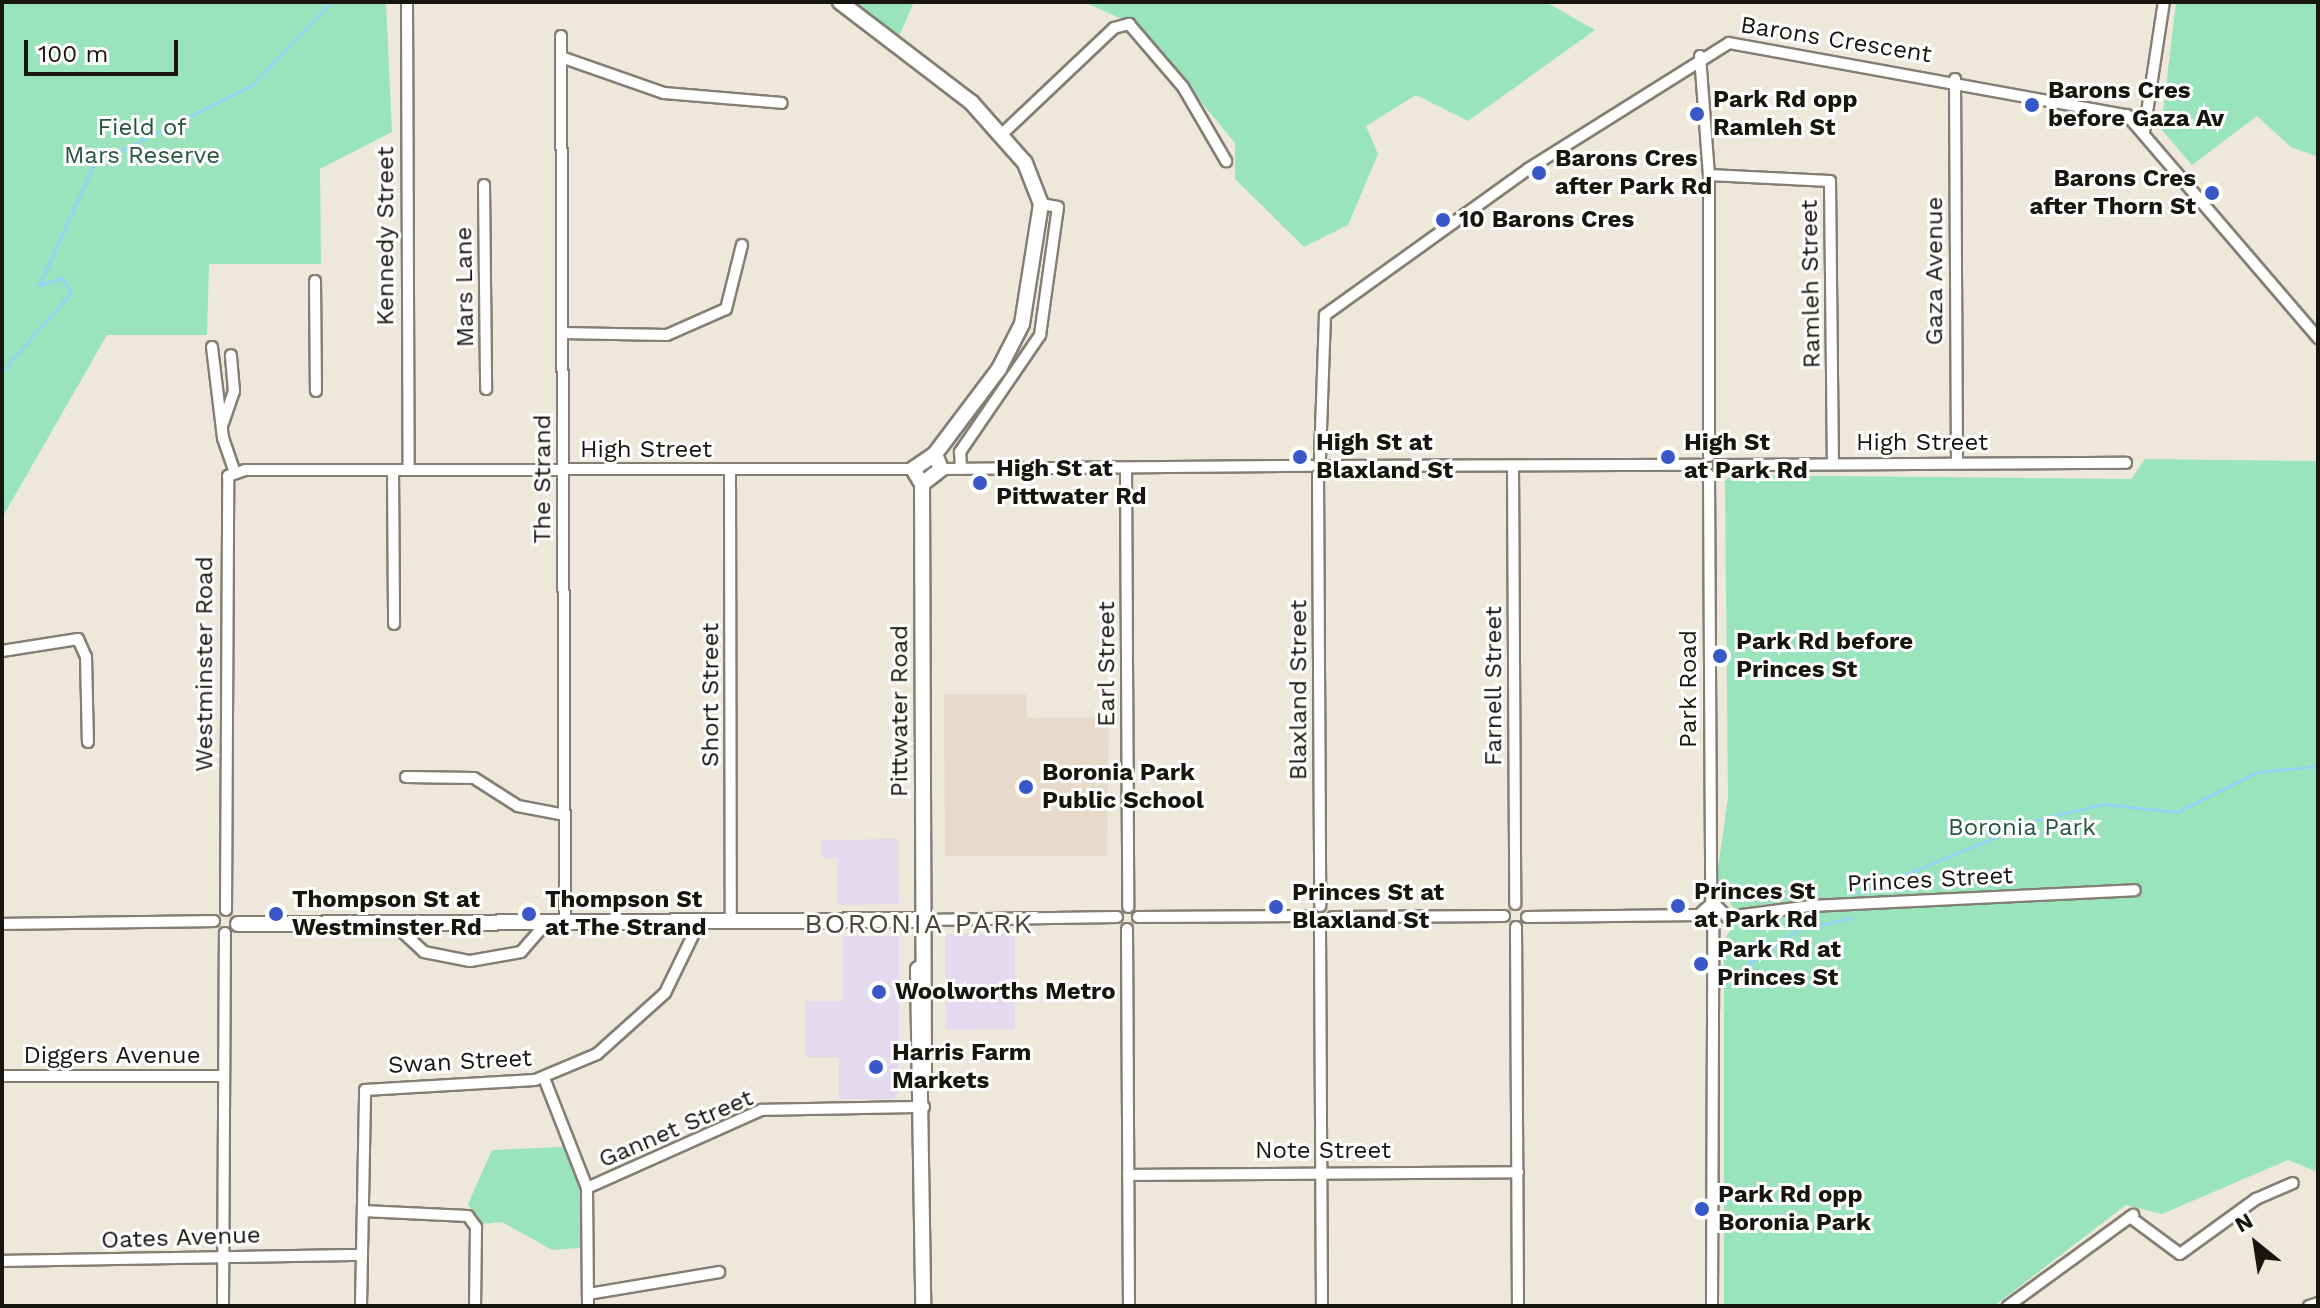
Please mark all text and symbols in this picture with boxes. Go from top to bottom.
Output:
street label: Barons Crescent [1738,11,1934,69]
scale bar [28,24,182,74]
text: 100 m [38,40,108,68]
place label: Barons Cres before Gaza Av [2048,77,2225,133]
place label: Park Rd opp Ramleh St [1713,86,1858,142]
marker: Barons Cres before Gaza Av [2023,96,2041,114]
marker: Park Rd opp Ramleh St [1688,105,1706,123]
park label: Field of Mars Reserve [64,114,220,170]
place label: Barons Cres after Park Rd [1555,145,1713,201]
street label: Kennedy Street [372,146,400,326]
marker: Barons Cres after Park Rd [1530,164,1548,182]
place label: Barons Cres after Thorn St [2029,165,2196,221]
marker: Barons Cres after Thorn St [2203,184,2221,202]
street label: Gaza Avenue [1921,196,1949,346]
street label: Ramleh Street [1795,199,1827,369]
place label: 10 Barons Cres [1459,206,1634,234]
marker: 10 Barons Cres [1434,211,1452,229]
street label: Mars Lane [450,226,480,348]
street label: The Strand [529,414,557,544]
place label: High St at Blaxland St [1316,429,1453,485]
place label: High St at Park Rd [1684,429,1808,485]
street label: High Street [1856,429,1988,457]
street label: High Street [580,436,712,464]
marker: High St at Blaxland St [1291,448,1309,466]
marker: High St at Park Rd [1659,448,1677,466]
place label: High St at Pittwater Rd [996,455,1147,511]
marker: High St at Pittwater Rd [971,474,989,492]
street label: Westminster Road [191,556,219,772]
street label: Blaxland Street [1285,600,1313,780]
street label: Earl Street [1093,601,1121,727]
street label: Farnell Street [1480,606,1508,766]
street label: Short Street [697,623,725,767]
street label: Pittwater Road [886,625,914,797]
place label: Park Rd before Princes St [1736,628,1913,684]
street label: Park Road [1675,630,1703,748]
marker: Park Rd before Princes St [1711,647,1729,665]
place label: Boronia Park Public School [1042,759,1204,815]
marker: Boronia Park Public School [1017,778,1035,796]
park label: Boronia Park [1948,814,2096,842]
street label: Princes Street [1846,861,2014,899]
place label: Princes St at Park Rd [1694,878,1818,934]
place label: Princes St at Blaxland St [1292,879,1444,935]
place label: Thompson St at Westminster Rd [292,886,482,942]
place label: Thompson St at The Strand [545,886,707,942]
marker: Princes St at Park Rd [1669,897,1687,915]
marker: Princes St at Blaxland St [1267,898,1285,916]
marker: Thompson St at Westminster Rd [267,905,285,923]
marker: Thompson St at The Strand [520,905,538,923]
district label: BORONIA PARK [804,907,1034,941]
place label: Park Rd at Princes St [1717,936,1841,992]
marker: Park Rd at Princes St [1692,955,1710,973]
place label: Woolworths Metro [895,978,1116,1006]
marker: Woolworths Metro [870,983,888,1001]
place label: Harris Farm Markets [892,1039,1031,1095]
street label: Diggers Avenue [23,1042,201,1070]
street label: Swan Street [387,1044,533,1080]
marker: Harris Farm Markets [867,1058,885,1076]
street label: Gannet Street [595,1084,757,1174]
street label: Note Street [1255,1137,1391,1165]
place label: Park Rd opp Boronia Park [1718,1181,1871,1237]
marker: Park Rd opp Boronia Park [1693,1200,1711,1218]
north arrow [2216,1204,2296,1284]
text: N [2230,1208,2257,1238]
street label: Oates Avenue [100,1221,262,1255]

